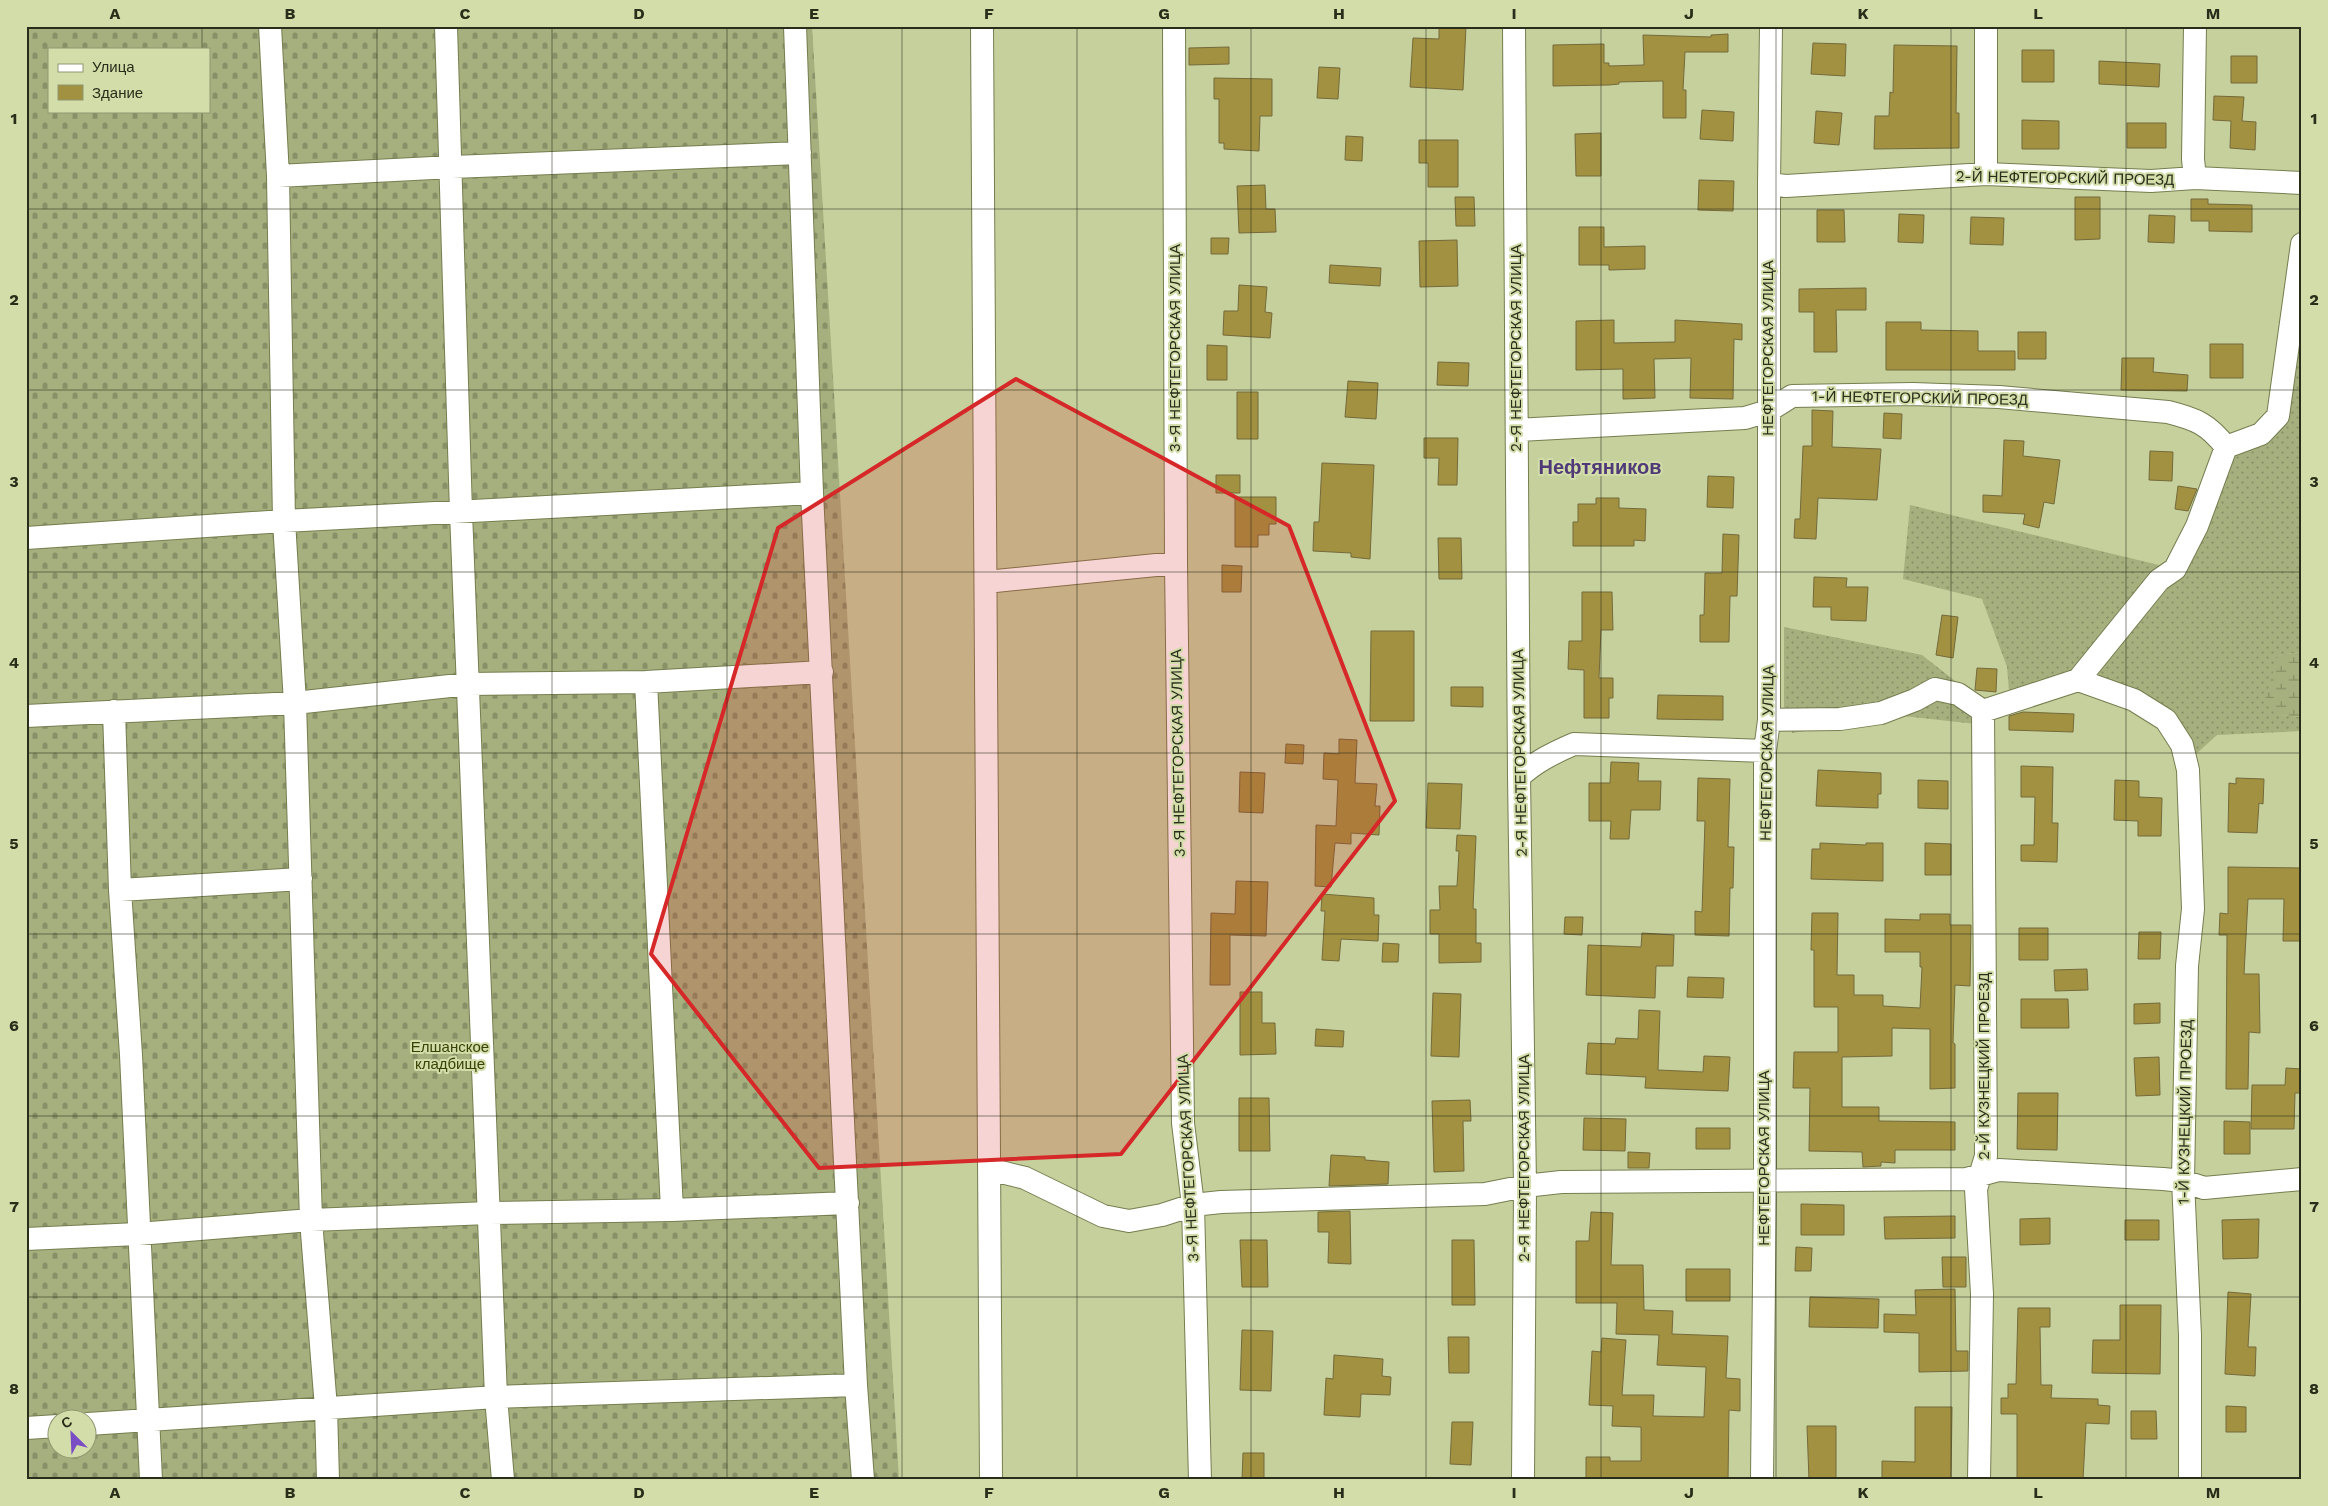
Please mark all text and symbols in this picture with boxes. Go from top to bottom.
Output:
text: A [110,4,121,23]
text: B [285,4,296,23]
text: C [460,4,471,23]
text: D [633,4,645,23]
text: E [809,4,819,23]
text: F [984,4,994,23]
text: G [1158,4,1170,23]
text: H [1333,4,1345,23]
text: I [1511,4,1517,23]
text: J [1684,4,1694,23]
text: K [1857,4,1869,23]
text: L [2033,4,2043,23]
text: M [2206,4,2220,23]
legend [48,48,210,112]
text: Улица [92,58,135,76]
text: Здание [92,84,143,102]
text: 1 [11,109,17,128]
text: 1 [2311,109,2317,128]
street label: 2-Й НЕФТЕГОРСКИЙ ПРОЕЗД [1956,167,2174,189]
street label: 3-Я НЕФТЕГОРСКАЯ УЛИЦА [1166,244,1184,452]
street label: 2-Я НЕФТЕГОРСКАЯ УЛИЦА [1507,244,1525,452]
street label: НЕФТЕГОРСКАЯ УЛИЦА [1759,260,1777,436]
text: 2 [9,290,19,309]
text: 2 [2309,290,2319,309]
street label: 1-Й НЕФТЕГОРСКИЙ ПРОЕЗД [1812,387,2028,409]
district label: Нефтяников [1539,455,1661,479]
text: 3 [9,472,19,491]
text: 3 [2309,472,2319,491]
street label: 3-Я НЕФТЕГОРСКАЯ УЛИЦА [1167,649,1189,857]
street label: 2-Я НЕФТЕГОРСКАЯ УЛИЦА [1509,649,1531,857]
text: 4 [9,653,19,672]
text: 4 [2309,653,2319,672]
street label: НЕФТЕГОРСКАЯ УЛИЦА [1756,665,1778,841]
text: 5 [9,834,19,853]
text: 5 [2309,834,2319,853]
street label: 2-Й КУЗНЕЦКИЙ ПРОЕЗД [1975,972,1993,1160]
text: 6 [9,1016,19,1035]
text: 6 [2309,1016,2319,1035]
street label: 1-Й КУЗНЕЦКИЙ ПРОЕЗД [2174,1019,2196,1205]
park label: Елшанское кладбище [411,1038,489,1073]
street label: 3-Я НЕФТЕГОРСКАЯ УЛИЦА [1174,1054,1202,1262]
street label: 2-Я НЕФТЕГОРСКАЯ УЛИЦА [1515,1054,1533,1262]
street label: НЕФТЕГОРСКАЯ УЛИЦА [1755,1070,1773,1246]
text: 7 [9,1197,19,1216]
text: 7 [2309,1197,2319,1216]
text: 8 [9,1379,19,1398]
text: 8 [2309,1379,2319,1398]
north arrow [48,1408,98,1458]
text: С [59,1413,75,1431]
text: A [110,1483,121,1502]
text: B [285,1483,296,1502]
text: C [460,1483,471,1502]
text: D [633,1483,645,1502]
text: E [809,1483,819,1502]
text: F [984,1483,994,1502]
text: G [1158,1483,1170,1502]
text: H [1333,1483,1345,1502]
text: I [1511,1483,1517,1502]
text: J [1684,1483,1694,1502]
text: K [1857,1483,1869,1502]
text: L [2033,1483,2043,1502]
text: M [2206,1483,2220,1502]

